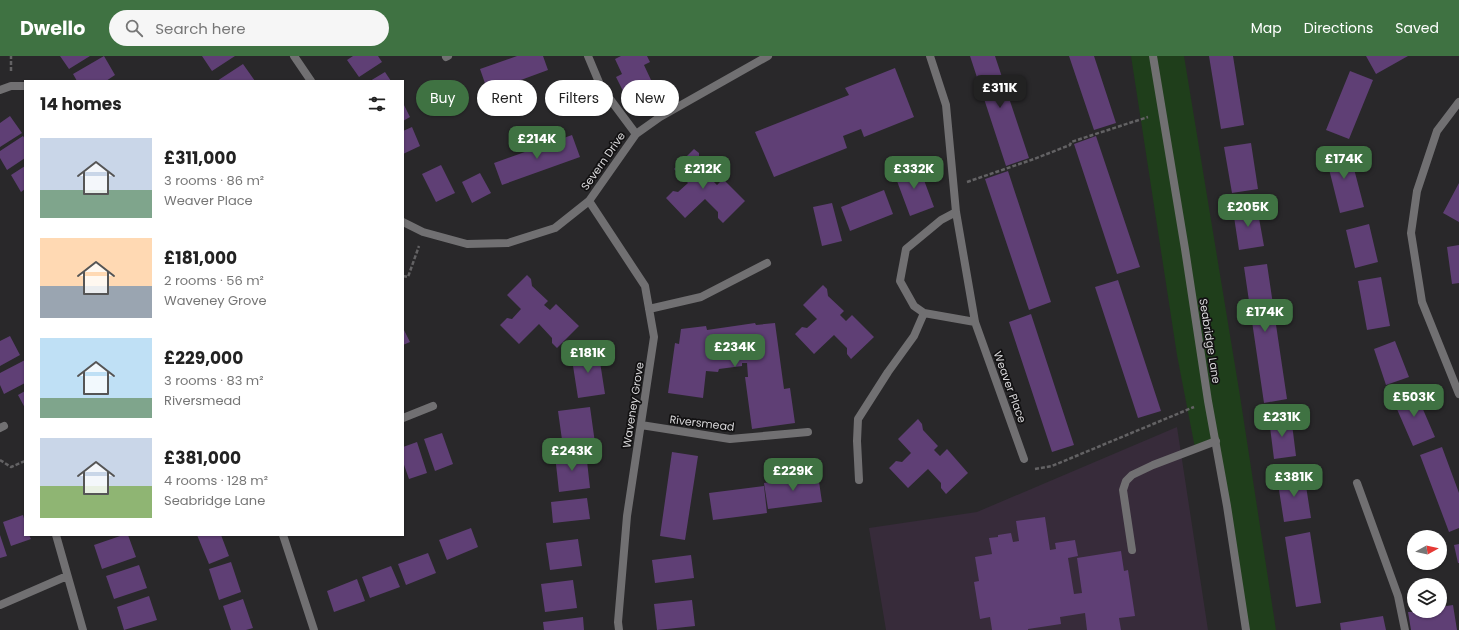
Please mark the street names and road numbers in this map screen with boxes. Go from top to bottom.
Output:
street label: Severn Drive [577,128,629,193]
street label: Seabridge Lane [1195,297,1225,385]
street label: Weaver Place [990,349,1030,425]
street label: Waveney Grove [618,361,648,449]
street label: Riversmead [669,411,735,435]

